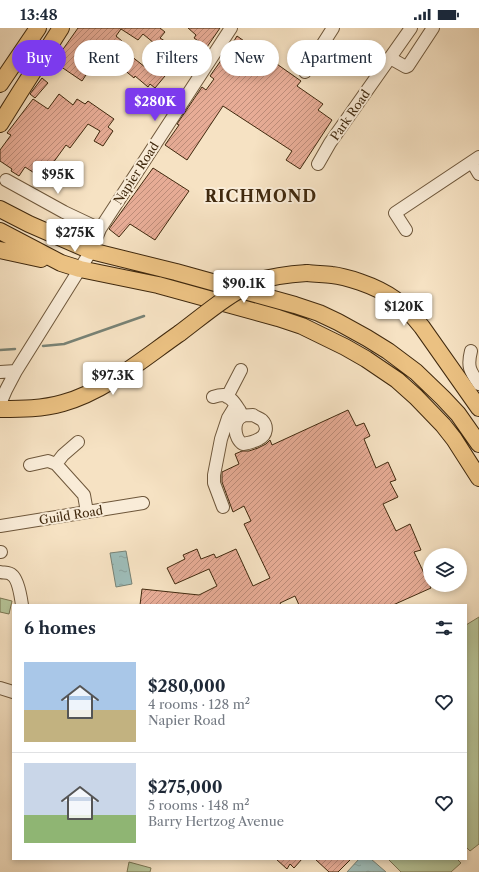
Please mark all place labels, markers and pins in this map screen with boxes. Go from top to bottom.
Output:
pin: $280K [127,88,183,122]
pin: $95K [34,161,82,195]
pin: $275K [47,219,103,253]
pin: $90.1K [211,270,277,304]
pin: $120K [376,293,432,327]
pin: $97.3K [80,362,146,396]

